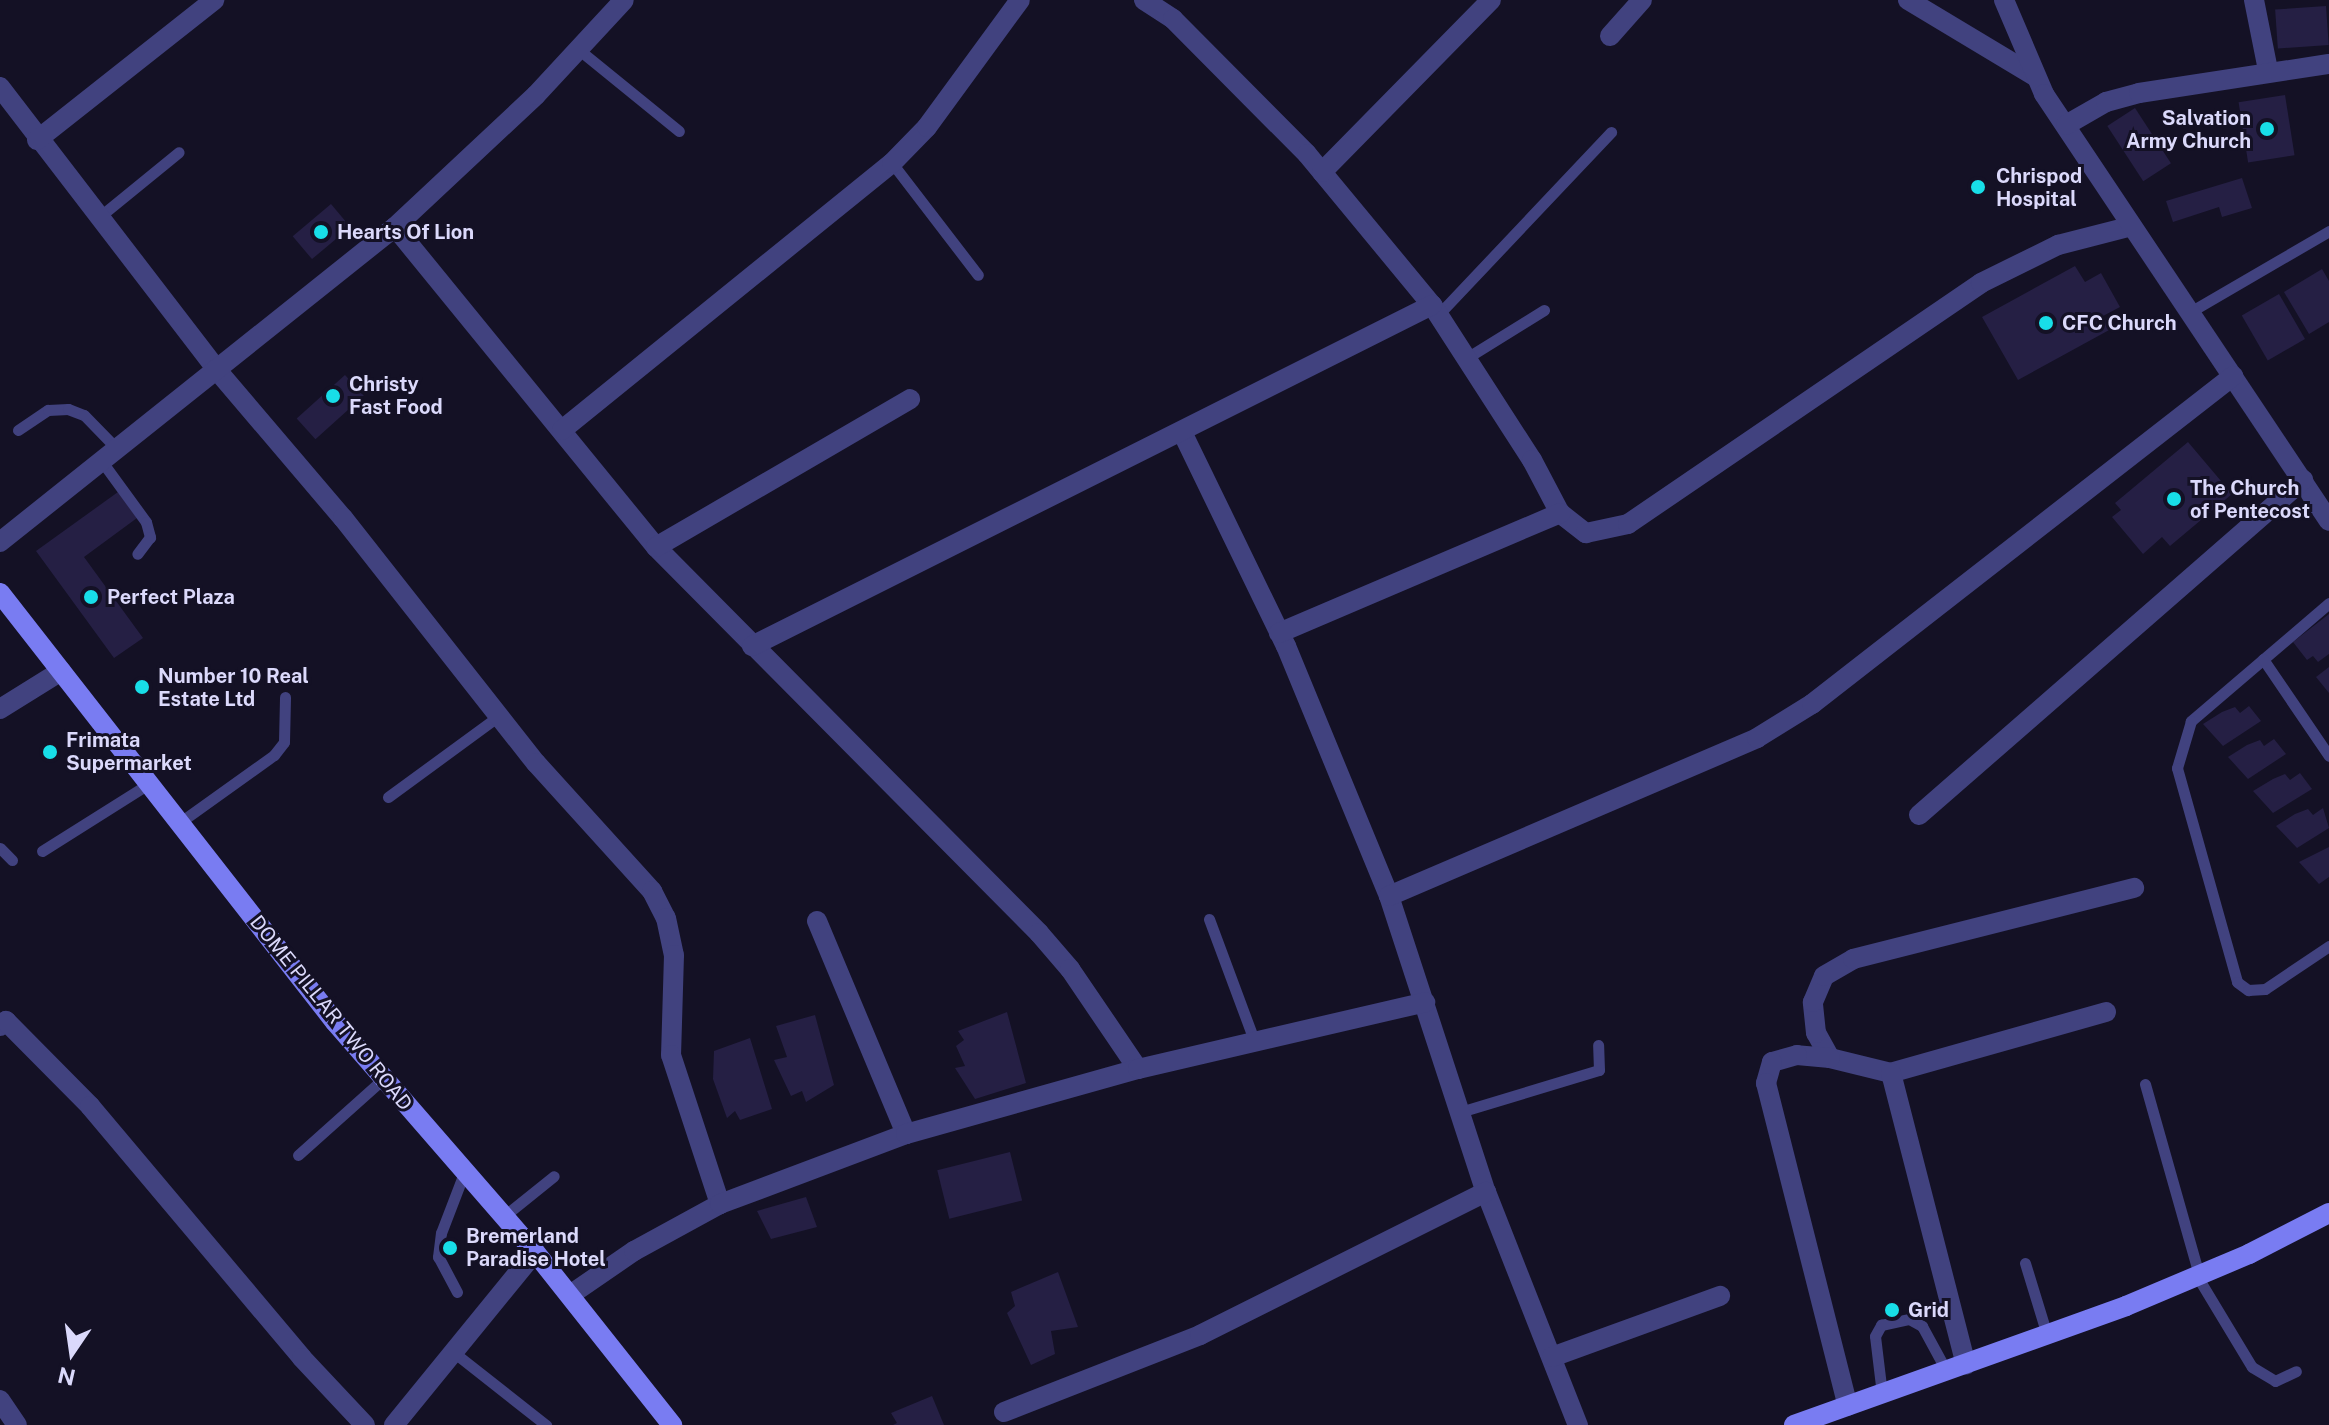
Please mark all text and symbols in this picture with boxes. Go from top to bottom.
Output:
place label: Salvation Army Church [2126,106,2251,153]
marker: Salvation Army Church [2258,120,2276,138]
place label: Chrispod Hospital [1996,164,2082,211]
marker: Chrispod Hospital [1967,176,1989,198]
place label: Hearts Of Lion [337,220,474,244]
marker: Hearts Of Lion [312,223,330,241]
place label: CFC Church [2062,311,2177,335]
marker: CFC Church [2037,314,2055,332]
place label: Christy Fast Food [349,372,443,419]
marker: Christy Fast Food [324,387,342,405]
place label: The Church of Pentecost [2190,476,2310,523]
marker: The Church of Pentecost [2165,490,2183,508]
place label: Perfect Plaza [107,585,235,609]
marker: Perfect Plaza [82,588,100,606]
place label: Number 10 Real Estate Ltd [158,664,309,711]
marker: Number 10 Real Estate Ltd [133,678,151,696]
place label: Frimata Supermarket [66,728,192,775]
marker: Frimata Supermarket [41,743,59,761]
street label: DOME PILLAR TWO ROAD [245,911,417,1115]
place label: Bremerland Paradise Hotel [466,1224,606,1271]
marker: Bremerland Paradise Hotel [441,1239,459,1257]
place label: Grid [1908,1298,1949,1322]
marker: Grid [1883,1301,1901,1319]
north arrow [32,1313,112,1393]
text: N [55,1362,78,1391]

